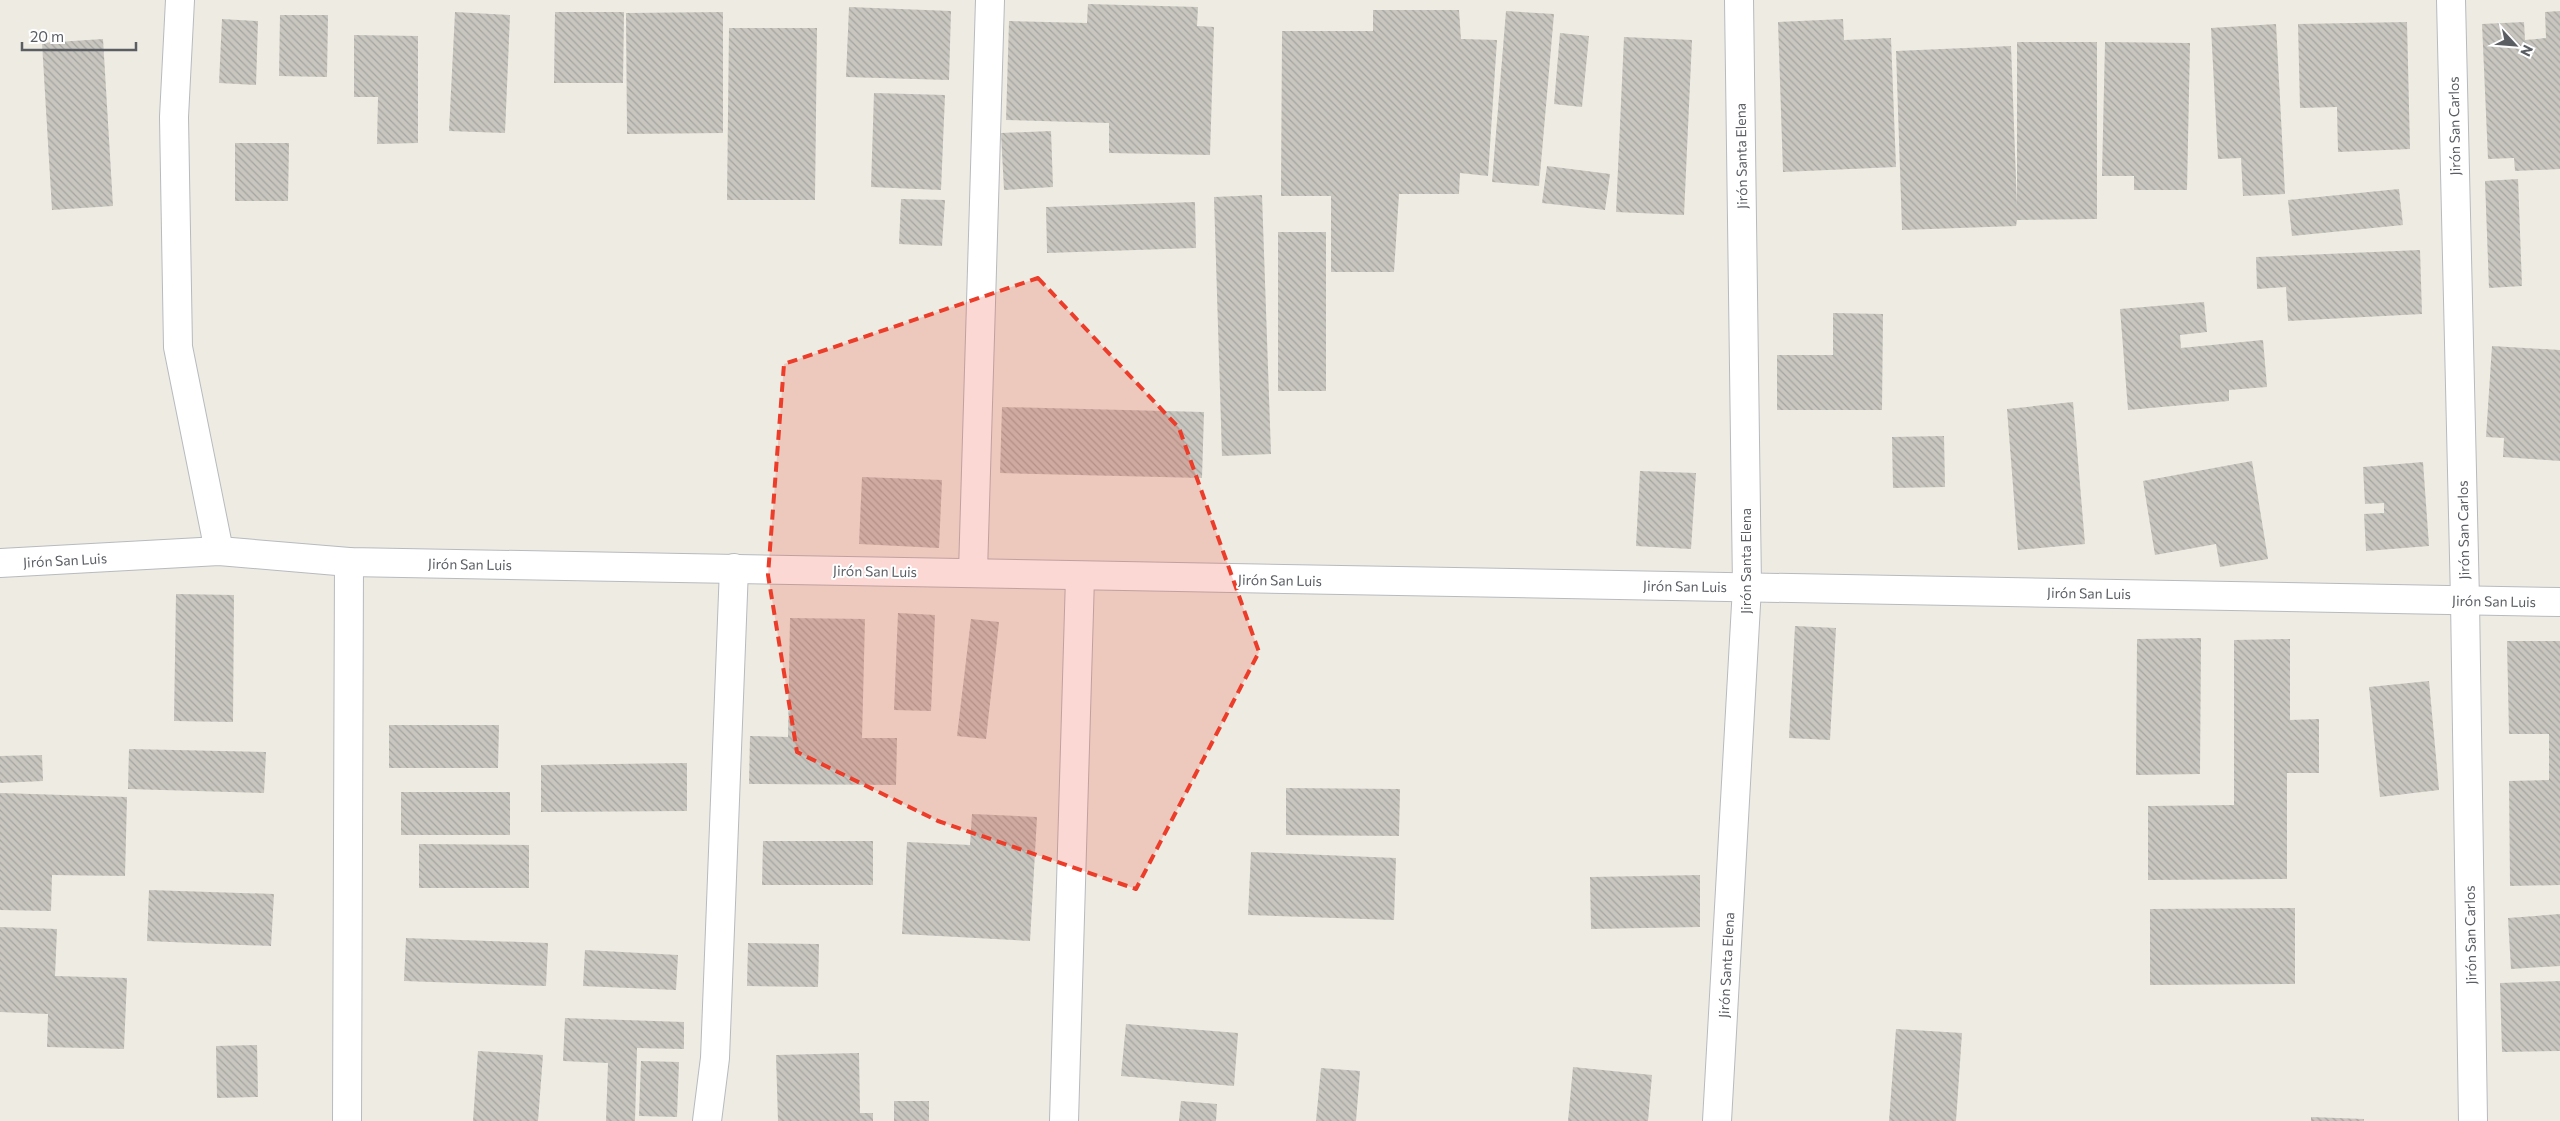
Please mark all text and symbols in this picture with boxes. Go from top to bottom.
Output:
scale bar [22,20,136,52]
north arrow [2490,20,2540,70]
text: 20 m [30,27,64,45]
text: N [2517,42,2537,59]
street label: Jirón San Carlos [2445,76,2463,176]
street label: Jirón Santa Elena [1732,103,1750,209]
street label: Jirón San Carlos [2454,480,2472,580]
street label: Jirón Santa Elena [1737,508,1754,614]
street label: Jirón San Luis [23,549,107,571]
street label: Jirón San Luis [428,555,512,573]
street label: Jirón San Luis [833,562,917,580]
street label: Jirón San Luis [1238,571,1322,589]
street label: Jirón San Luis [1643,577,1727,595]
street label: Jirón San Luis [2047,584,2131,602]
street label: Jirón San Luis [2452,592,2536,610]
street label: Jirón San Carlos [2461,885,2479,985]
street label: Jirón Santa Elena [1715,912,1737,1018]

